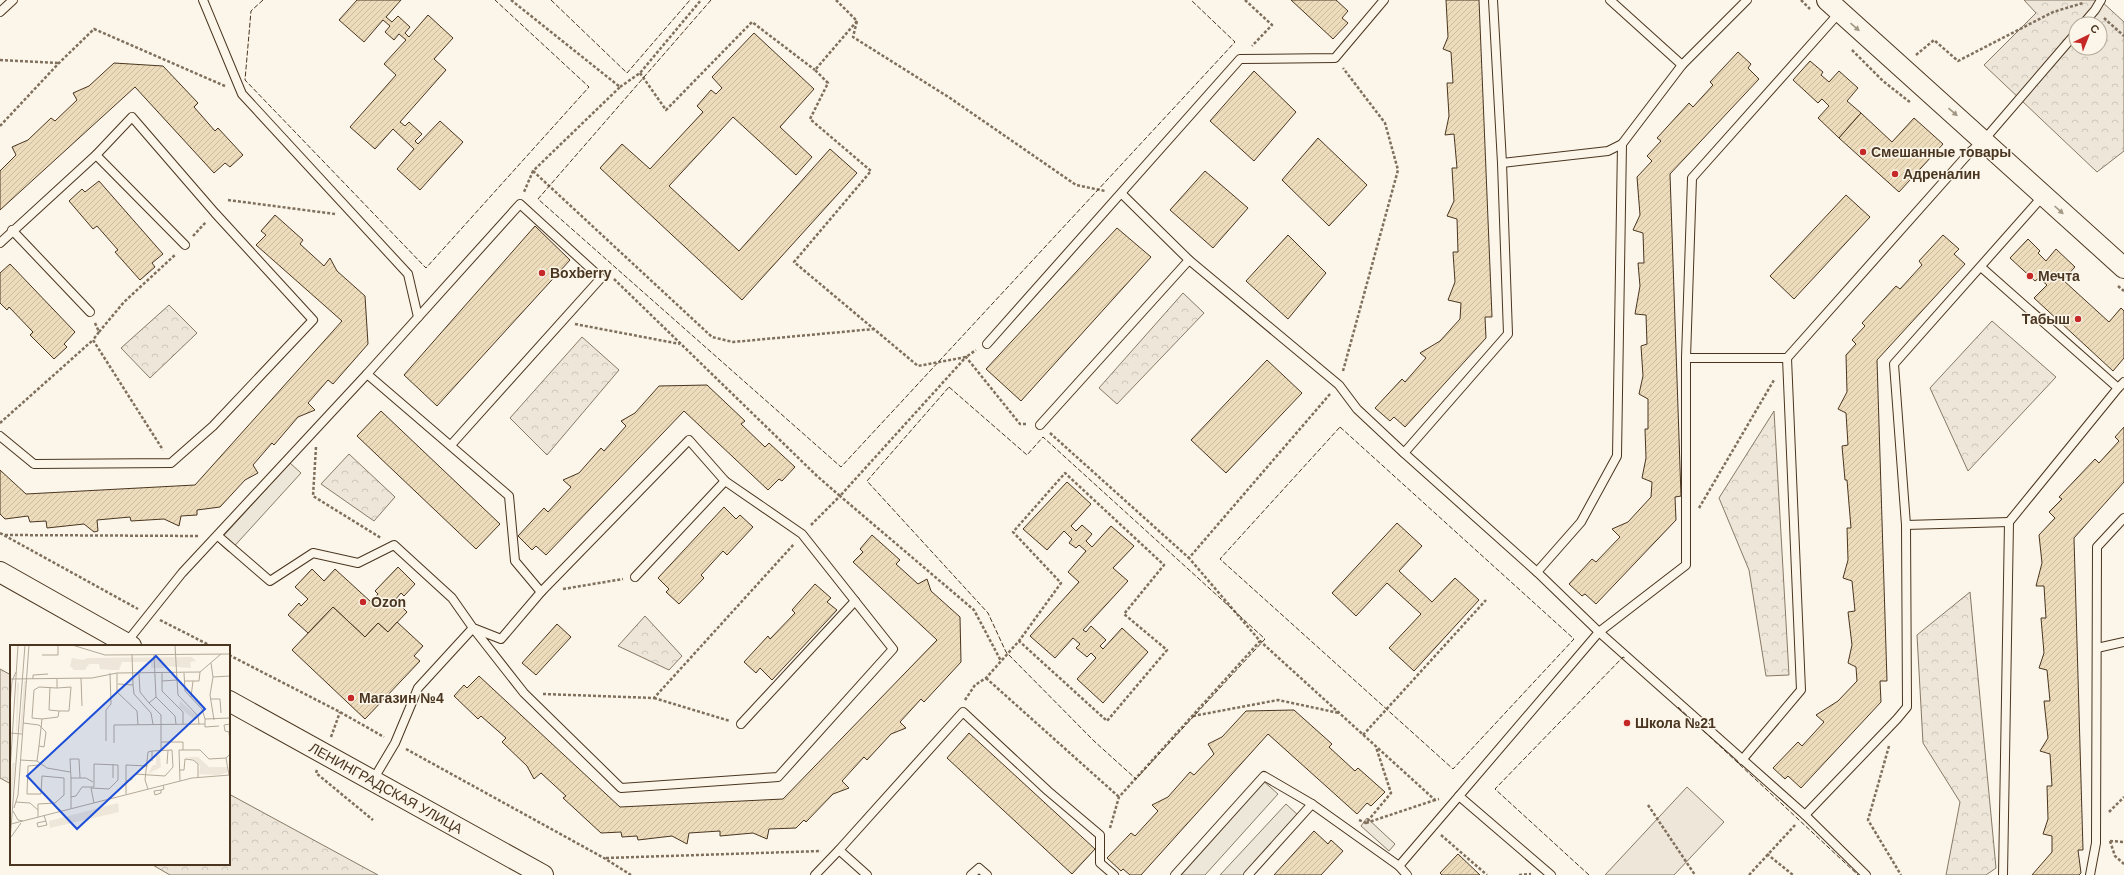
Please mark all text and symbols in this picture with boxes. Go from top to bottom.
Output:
north arrow [2068,16,2108,56]
one-way arrow [1850,22,1860,31]
text: С [2088,22,2102,36]
one-way arrow [1948,108,1958,117]
place label: Смешанные товары [1871,144,2011,160]
marker: Смешанные товары [1858,147,1868,157]
place label: Адреналин [1903,166,1981,182]
marker: Адреналин [1890,169,1900,179]
one-way arrow [2054,205,2064,214]
place label: Boxberry [550,265,612,281]
marker: Boxberry [537,268,547,278]
place label: Мечта [2038,268,2080,284]
marker: Мечта [2025,271,2035,281]
place label: Табыш [2022,311,2070,327]
marker: Табыш [2073,314,2083,324]
place label: Ozon [371,594,406,610]
marker: Ozon [358,597,368,607]
inset map [10,645,230,865]
place label: Магазин №4 [359,690,444,706]
marker: Магазин №4 [346,693,356,703]
place label: Школа №21 [1635,715,1716,731]
marker: Школа №21 [1622,718,1632,728]
street label: ЛЕНИНГРАДСКАЯ УЛИЦА [306,739,466,837]

